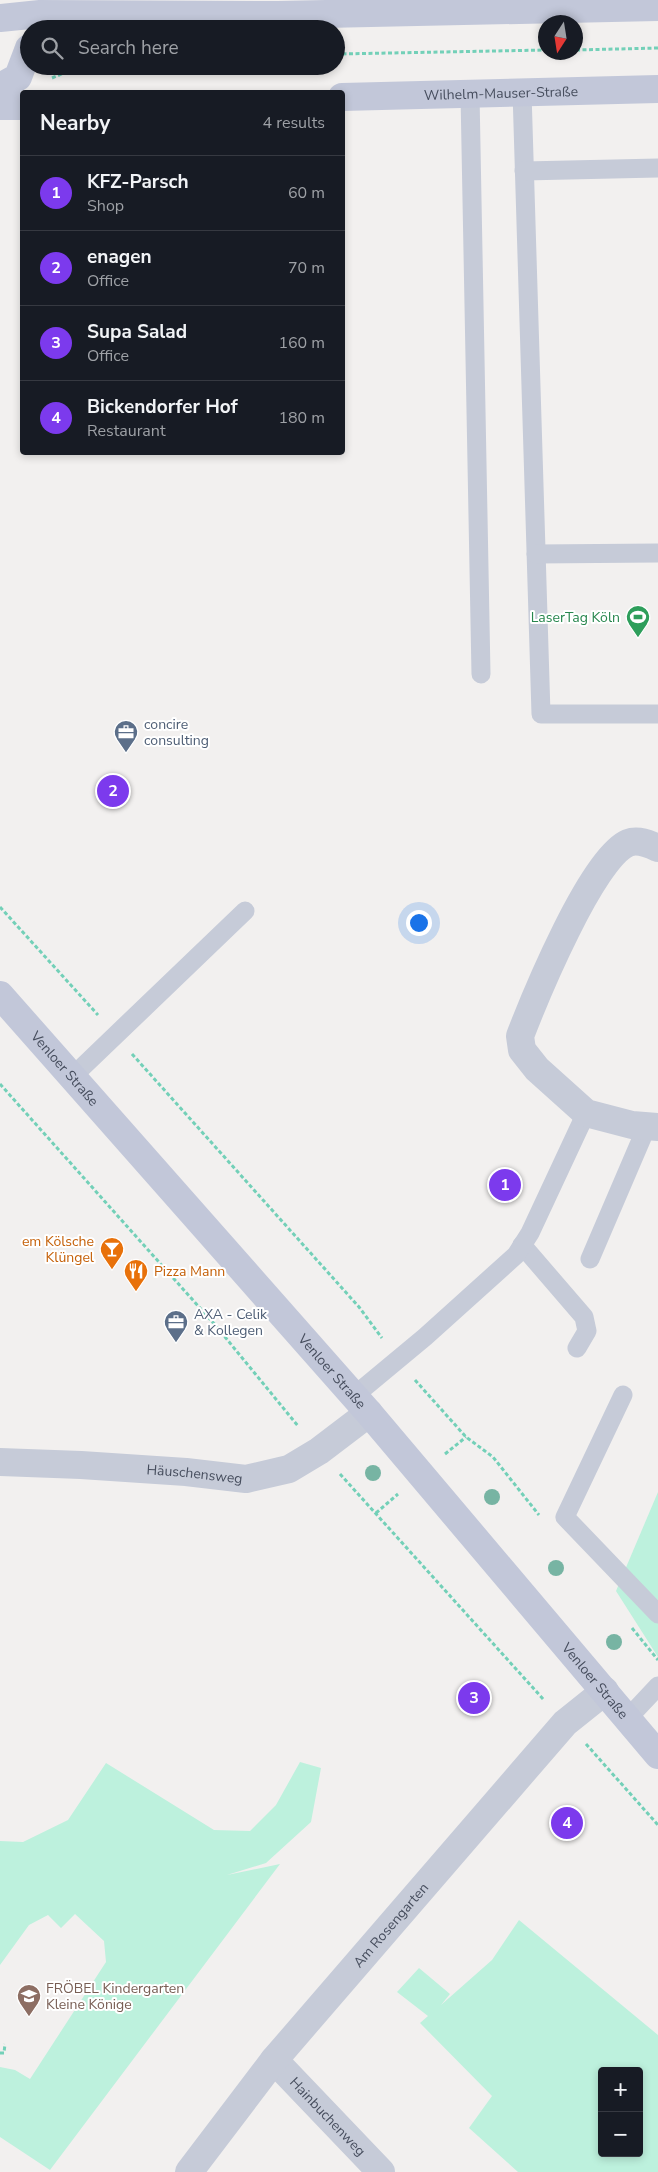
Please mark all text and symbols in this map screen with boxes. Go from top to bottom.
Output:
north arrow [538,15,583,60]
search box [20,20,345,75]
icon: search [38,34,66,62]
text: Search here [78,35,179,61]
street label: Wilhelm-Mauser-Straße [424,82,578,105]
text: Nearby [40,109,110,137]
text: 4 results [263,112,325,134]
text: KFZ-Parsch [87,169,189,195]
text: 1 [51,182,61,204]
text: 60 m [288,182,325,204]
text: Shop [87,195,124,217]
text: enagen [87,244,152,270]
text: 2 [51,257,61,279]
text: 70 m [288,257,325,279]
text: Office [87,270,129,292]
text: Supa Salad [87,319,187,345]
text: 3 [51,332,61,354]
text: 160 m [278,332,325,354]
text: Office [87,345,129,367]
text: Bickendorfer Hof [87,394,238,420]
text: 4 [51,407,61,429]
text: 180 m [278,407,325,429]
text: Restaurant [87,420,166,442]
sports icon: LaserTag Köln [625,604,651,638]
place label: LaserTag Köln [531,608,620,627]
place label: concire consulting [144,715,209,750]
office icon: concire consulting [113,719,139,753]
pin: 2 [97,772,129,810]
your location [406,910,432,936]
street label: Venloer Straße [26,1026,103,1110]
pin: 1 [489,1166,521,1204]
place label: em Kölsche Klüngel [22,1232,95,1267]
bar icon: em Kölsche Klüngel [99,1236,125,1270]
restaurant icon: Pizza Mann [123,1258,149,1292]
place label: Pizza Mann [154,1262,225,1281]
place label: AXA - Celik & Kollegen [194,1305,268,1340]
office icon: AXA - Celik & Kollegen [163,1309,189,1343]
street label: Venloer Straße [293,1329,370,1413]
street label: Häuschensweg [146,1460,244,1489]
street label: Venloer Straße [557,1638,632,1723]
pin: 3 [458,1679,490,1717]
pin: 4 [551,1804,583,1842]
street label: Am Rosengarten [349,1879,433,1972]
place label: FRÖBEL Kindergarten Kleine Könige [46,1979,184,2014]
school or university icon: FRÖBEL Kindergarten Kleine Könige [16,1983,42,2017]
map controls [598,2067,643,2157]
button: + [598,2067,643,2112]
street label: Hainbuchenweg [285,2073,370,2160]
button: − [598,2112,643,2157]

